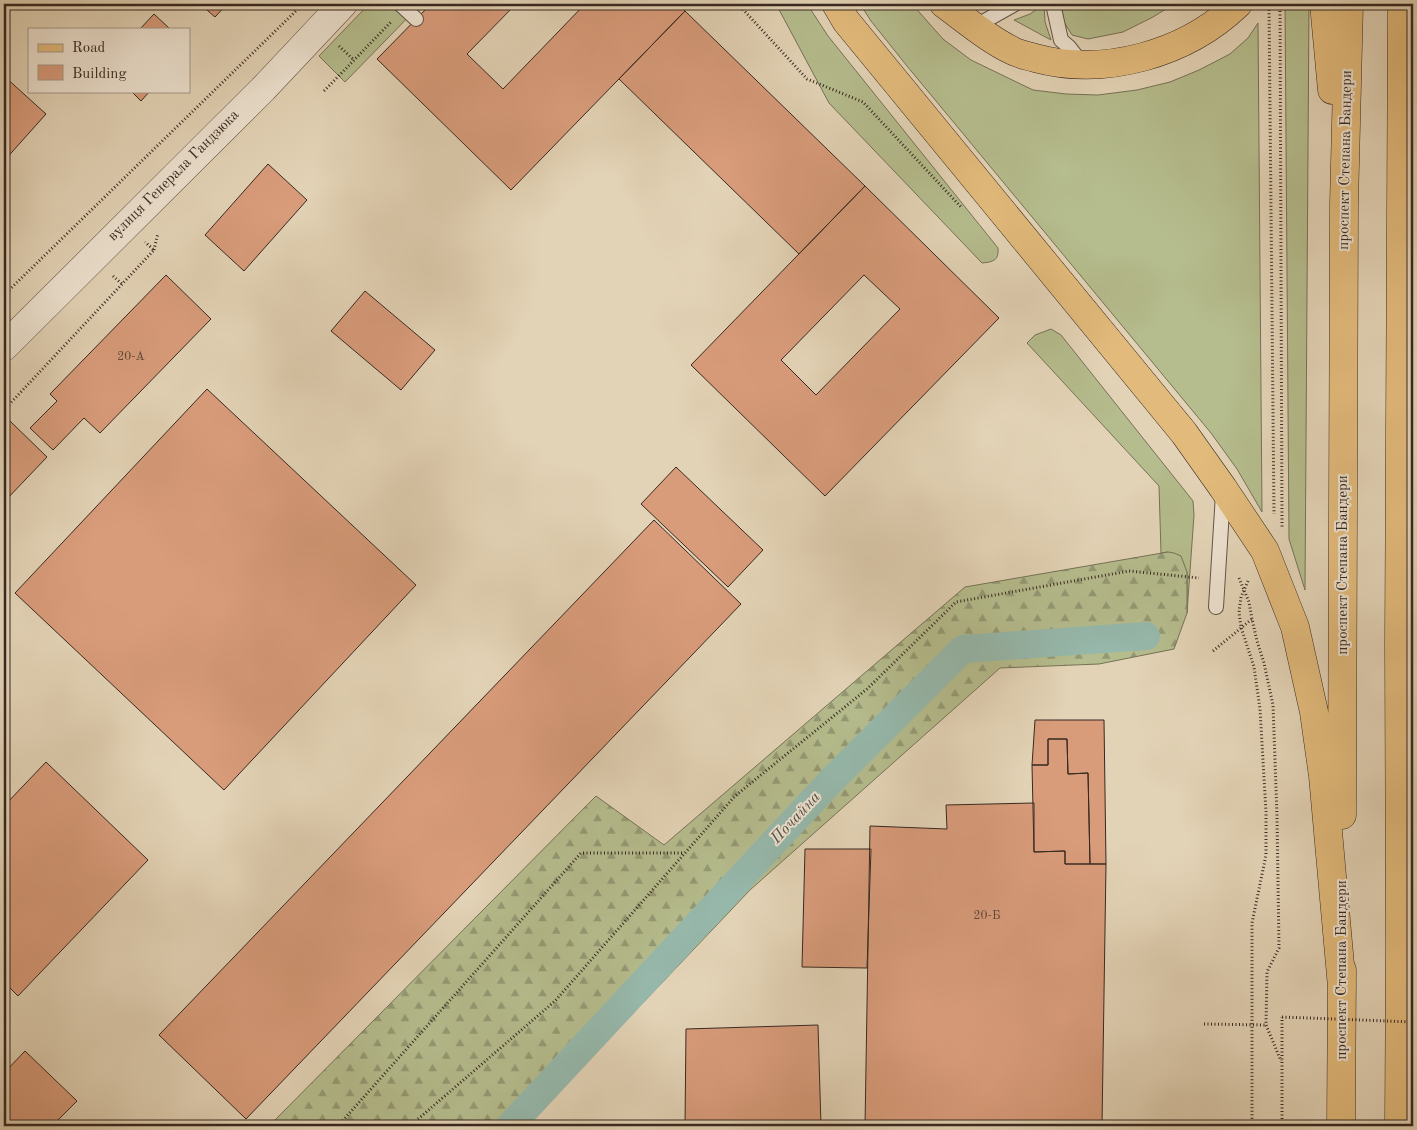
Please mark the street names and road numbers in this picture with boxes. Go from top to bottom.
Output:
street label: проспект Степана Бандери [1337,70,1355,250]
street label: вулиця Генерала Гандзюка [106,107,243,244]
street label: проспект Степана Бандери [1336,475,1351,655]
street label: проспект Степана Бандери [1335,880,1350,1060]

